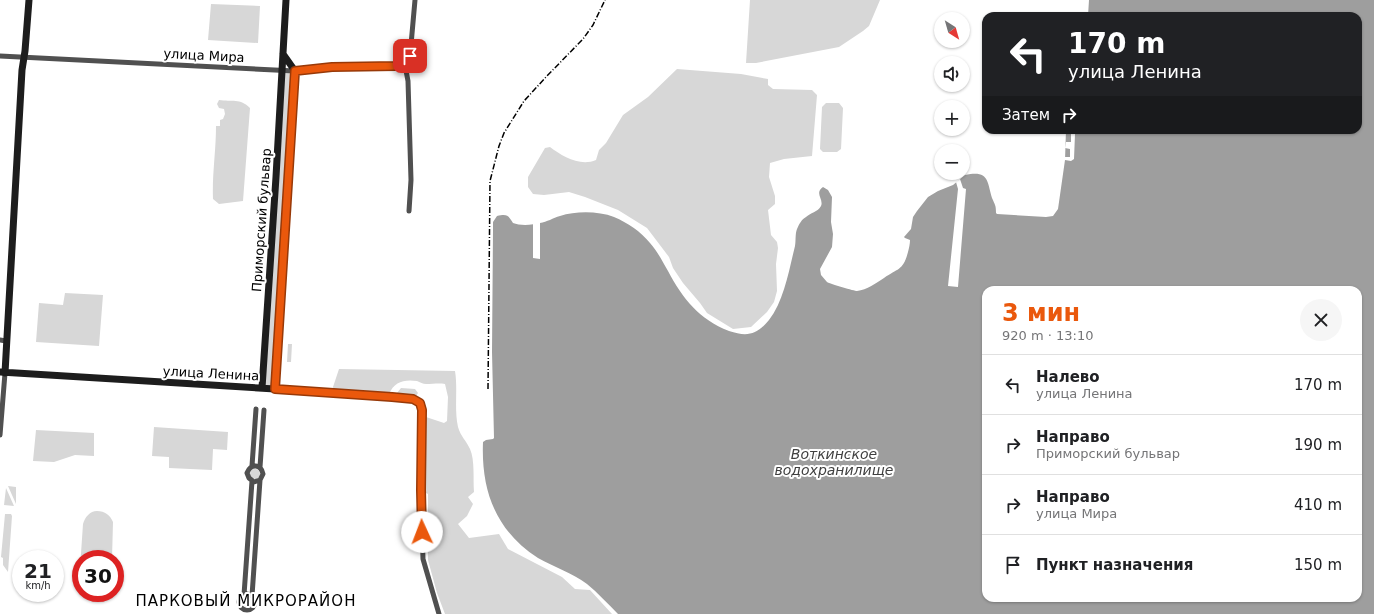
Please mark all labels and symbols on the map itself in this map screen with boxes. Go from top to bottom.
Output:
north arrow [934,12,970,48]
pin [393,39,427,73]
street label: улица Мира [163,46,245,65]
street label: Приморский бульвар [249,148,274,292]
street label: улица Ленина [162,363,260,384]
water label: Воткинское водохранилище [775,446,893,478]
position arrow [401,511,443,553]
speed limit sign: 30 [72,550,124,602]
district label: ПАРКОВЫЙ МИКРОРАЙОН [136,591,356,610]

